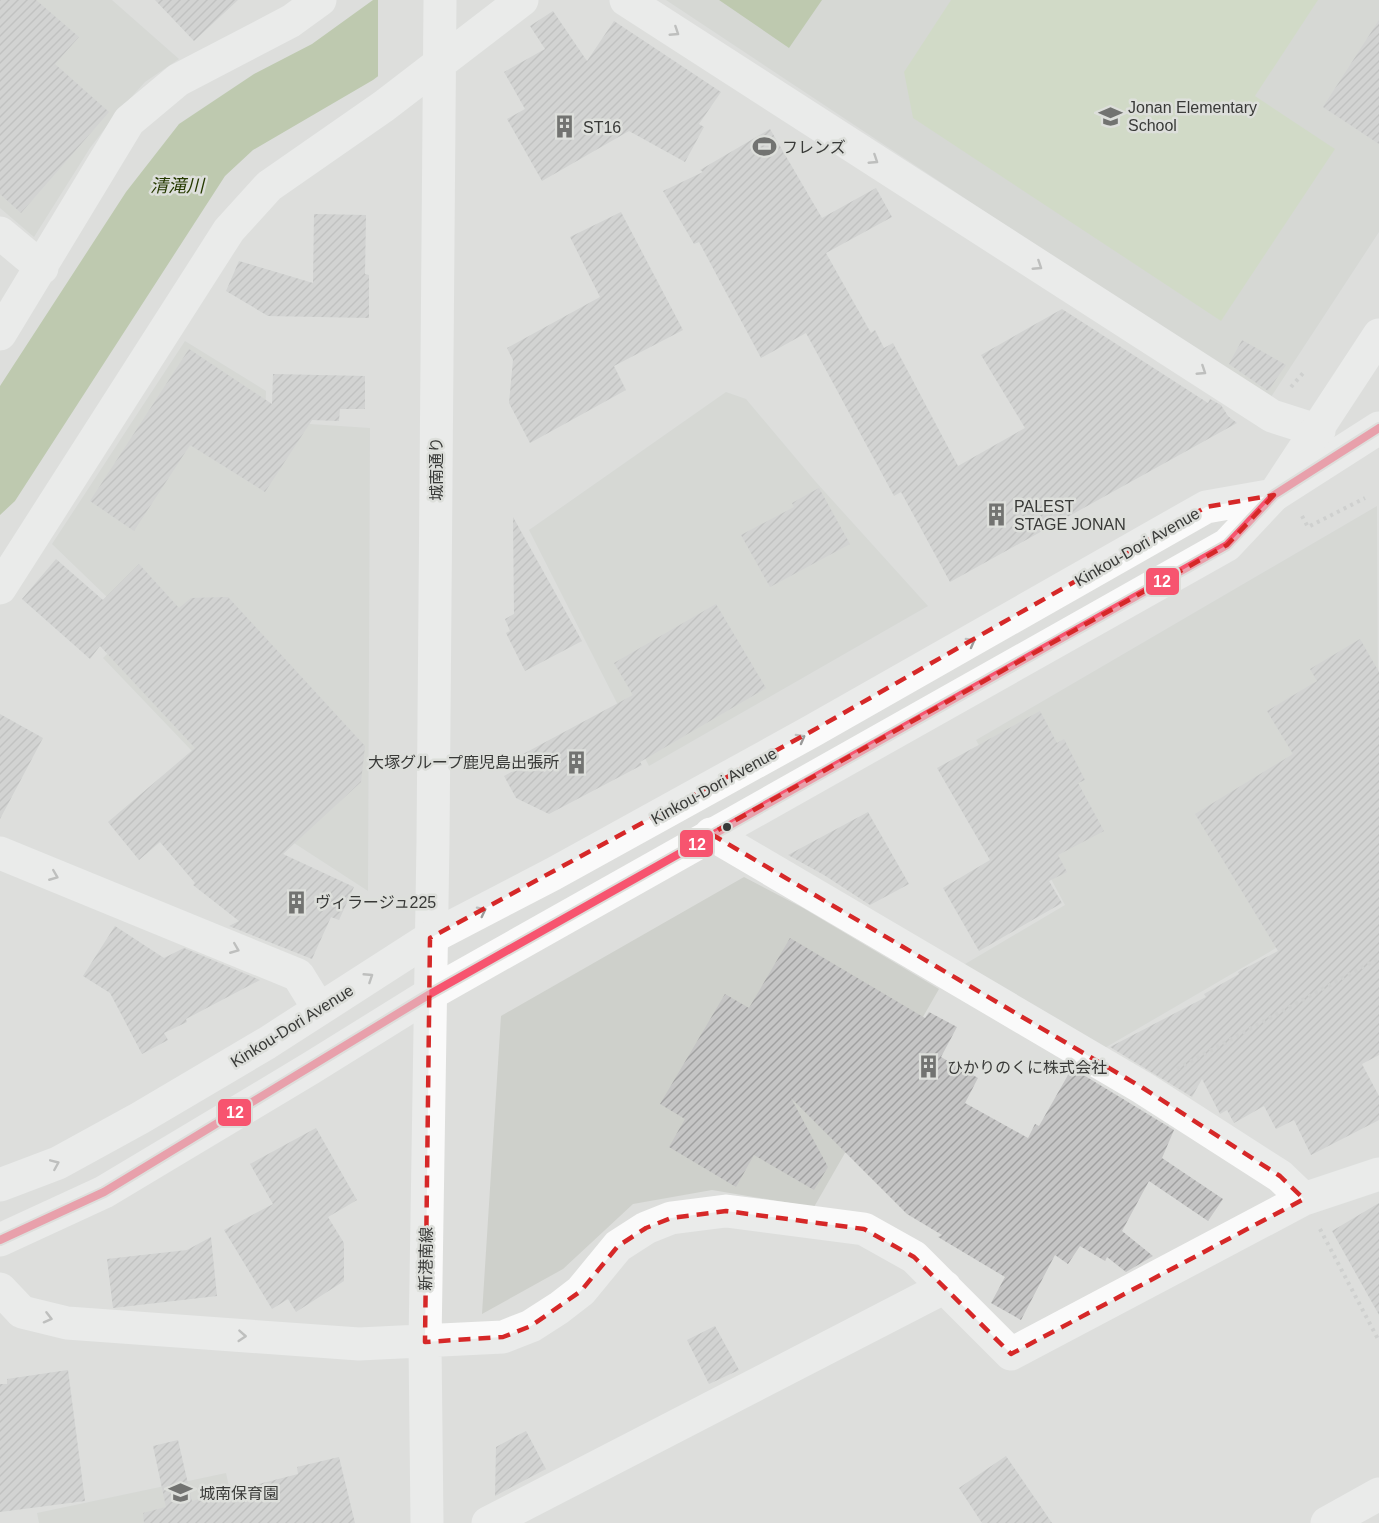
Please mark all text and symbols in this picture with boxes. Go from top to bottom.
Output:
one-way arrow [669,24,679,36]
place label: Jonan Elementary School [1128,99,1257,134]
school or university icon: Jonan Elementary School [1097,103,1123,129]
building icon: ST16 [552,114,578,140]
place label: ST16 [583,119,621,136]
sports icon: フレンズ [751,134,777,160]
place label: フレンズ [782,139,846,156]
one-way arrow [868,153,879,164]
water label: 清滝川 [150,176,206,196]
one-way arrow [1032,258,1043,269]
one-way arrow [1196,364,1206,376]
street label: 城南通り [428,437,445,501]
place label: PALEST STAGE JONAN [1014,498,1126,533]
building icon: PALEST STAGE JONAN [983,502,1009,528]
street label: Kinkou-Dori Avenue [1072,504,1202,590]
line badge: 12 [1145,567,1180,596]
text: 12 [1153,573,1171,590]
one-way arrow [965,638,975,649]
one-way arrow [795,733,805,745]
street label: Kinkou-Dori Avenue [648,744,780,828]
building icon: 大塚グループ鹿児島出張所 [564,749,590,775]
place label: 大塚グループ鹿児島出張所 [368,754,559,771]
unlabelled marker [721,821,733,833]
line badge: 12 [679,829,714,858]
text: 12 [688,836,706,853]
one-way arrow [48,868,59,881]
building icon: ヴィラージュ225 [284,889,310,915]
place label: ヴィラージュ225 [315,894,436,911]
one-way arrow [476,907,486,918]
one-way arrow [228,942,239,954]
one-way arrow [362,973,373,984]
street label: Kinkou-Dori Avenue [228,981,356,1071]
building icon: ひかりのくに株式会社 [916,1054,942,1080]
place label: ひかりのくに株式会社 [947,1059,1107,1076]
line badge: 12 [217,1098,252,1127]
text: 12 [226,1104,244,1121]
one-way arrow [48,1159,59,1171]
street label: 新港南線 [417,1227,435,1291]
one-way arrow [43,1311,53,1324]
one-way arrow [238,1329,247,1342]
school or university icon: 城南保育園 [168,1480,194,1506]
place label: 城南保育園 [199,1485,279,1502]

